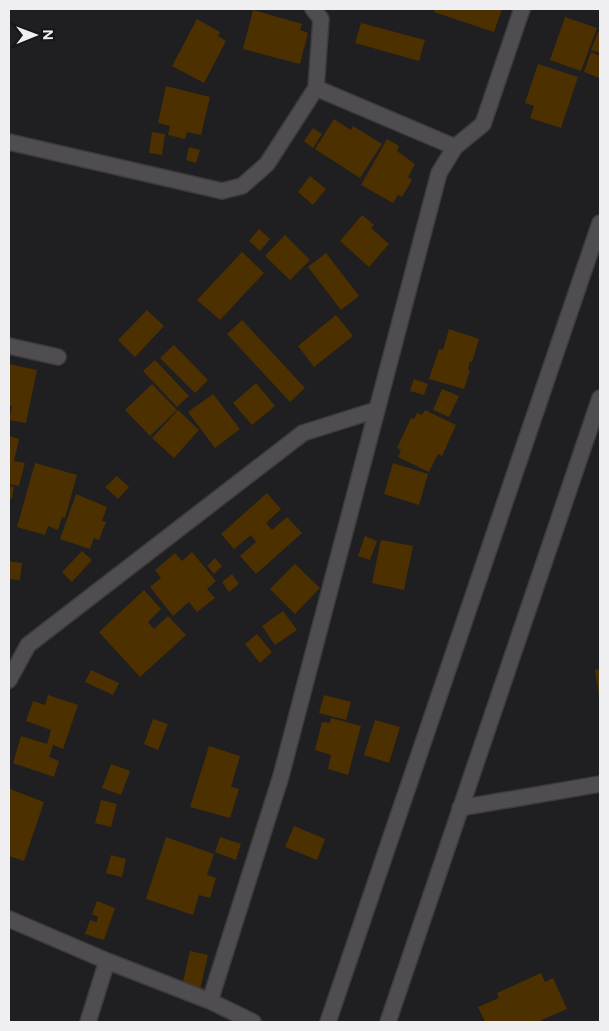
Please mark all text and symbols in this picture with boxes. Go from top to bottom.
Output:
north arrow [10,10,60,60]
text: N [39,29,56,40]

